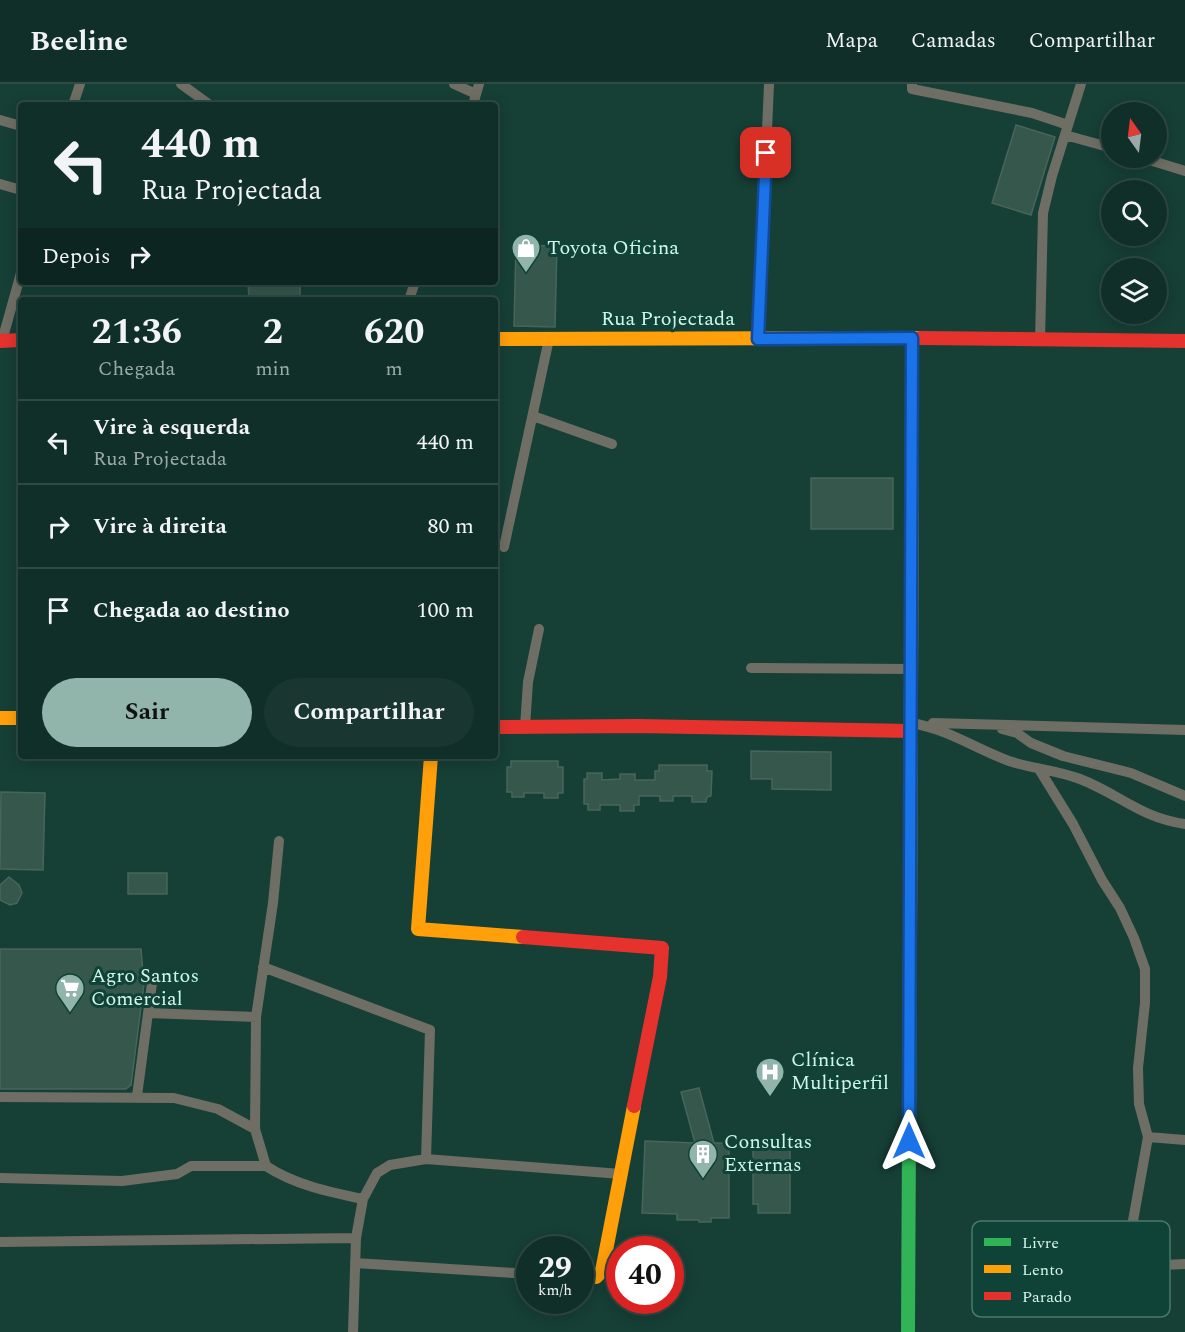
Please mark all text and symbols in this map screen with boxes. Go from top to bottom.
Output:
text: Beeline [30,20,128,63]
text: Mapa [825,25,878,57]
text: Camadas [911,25,996,57]
text: Compartilhar [1029,25,1155,57]
north arrow [1101,102,1167,168]
map controls [1101,102,1167,324]
text: 440 m [141,113,260,176]
icon: left [42,126,120,204]
pin [740,127,791,178]
icon: arrive [749,136,782,169]
text: Rua Projectada [141,170,322,212]
button: search [1101,180,1167,246]
shop icon: Toyota Oficina [510,232,542,274]
place label: Toyota Oficina [547,233,679,263]
text: Depois [42,240,111,273]
icon: right [123,240,156,273]
button: layers [1101,258,1167,324]
street label: Rua Projectada [601,304,735,334]
text: 21:36 [91,305,182,360]
text: 2 [263,305,283,360]
text: 620 [364,305,424,360]
text: Chegada [98,354,175,384]
text: min [255,354,290,384]
text: m [386,354,403,384]
text: Vire à esquerda [93,411,250,444]
icon: left [42,426,75,459]
text: 440 m [417,426,474,459]
text: Rua Projectada [93,444,227,474]
icon: right [42,510,75,543]
text: Vire à direita [93,510,227,543]
text: 80 m [428,510,474,543]
icon: arrive [42,594,75,627]
text: Chegada ao destino [93,594,290,627]
text: 100 m [417,594,474,627]
button: Sair [42,678,252,747]
button: Compartilhar [264,678,474,747]
place label: Agro Santos Comercial [91,961,199,1014]
supermarket icon: Agro Santos Comercial [54,972,86,1014]
place label: Clínica Multiperfil [791,1045,889,1098]
hospital icon: Clínica Multiperfil [754,1056,786,1098]
position arrow [877,1109,941,1173]
place label: Consultas Externas [724,1127,812,1180]
building icon: Consultas Externas [687,1138,719,1180]
legend [972,1221,1170,1317]
text: Livre [1022,1231,1059,1255]
speed limit sign: 40 [606,1236,684,1314]
text: 29 [538,1245,572,1291]
text: Lento [1022,1258,1063,1282]
text: km/h [538,1279,572,1302]
text: Parado [1022,1285,1072,1309]

